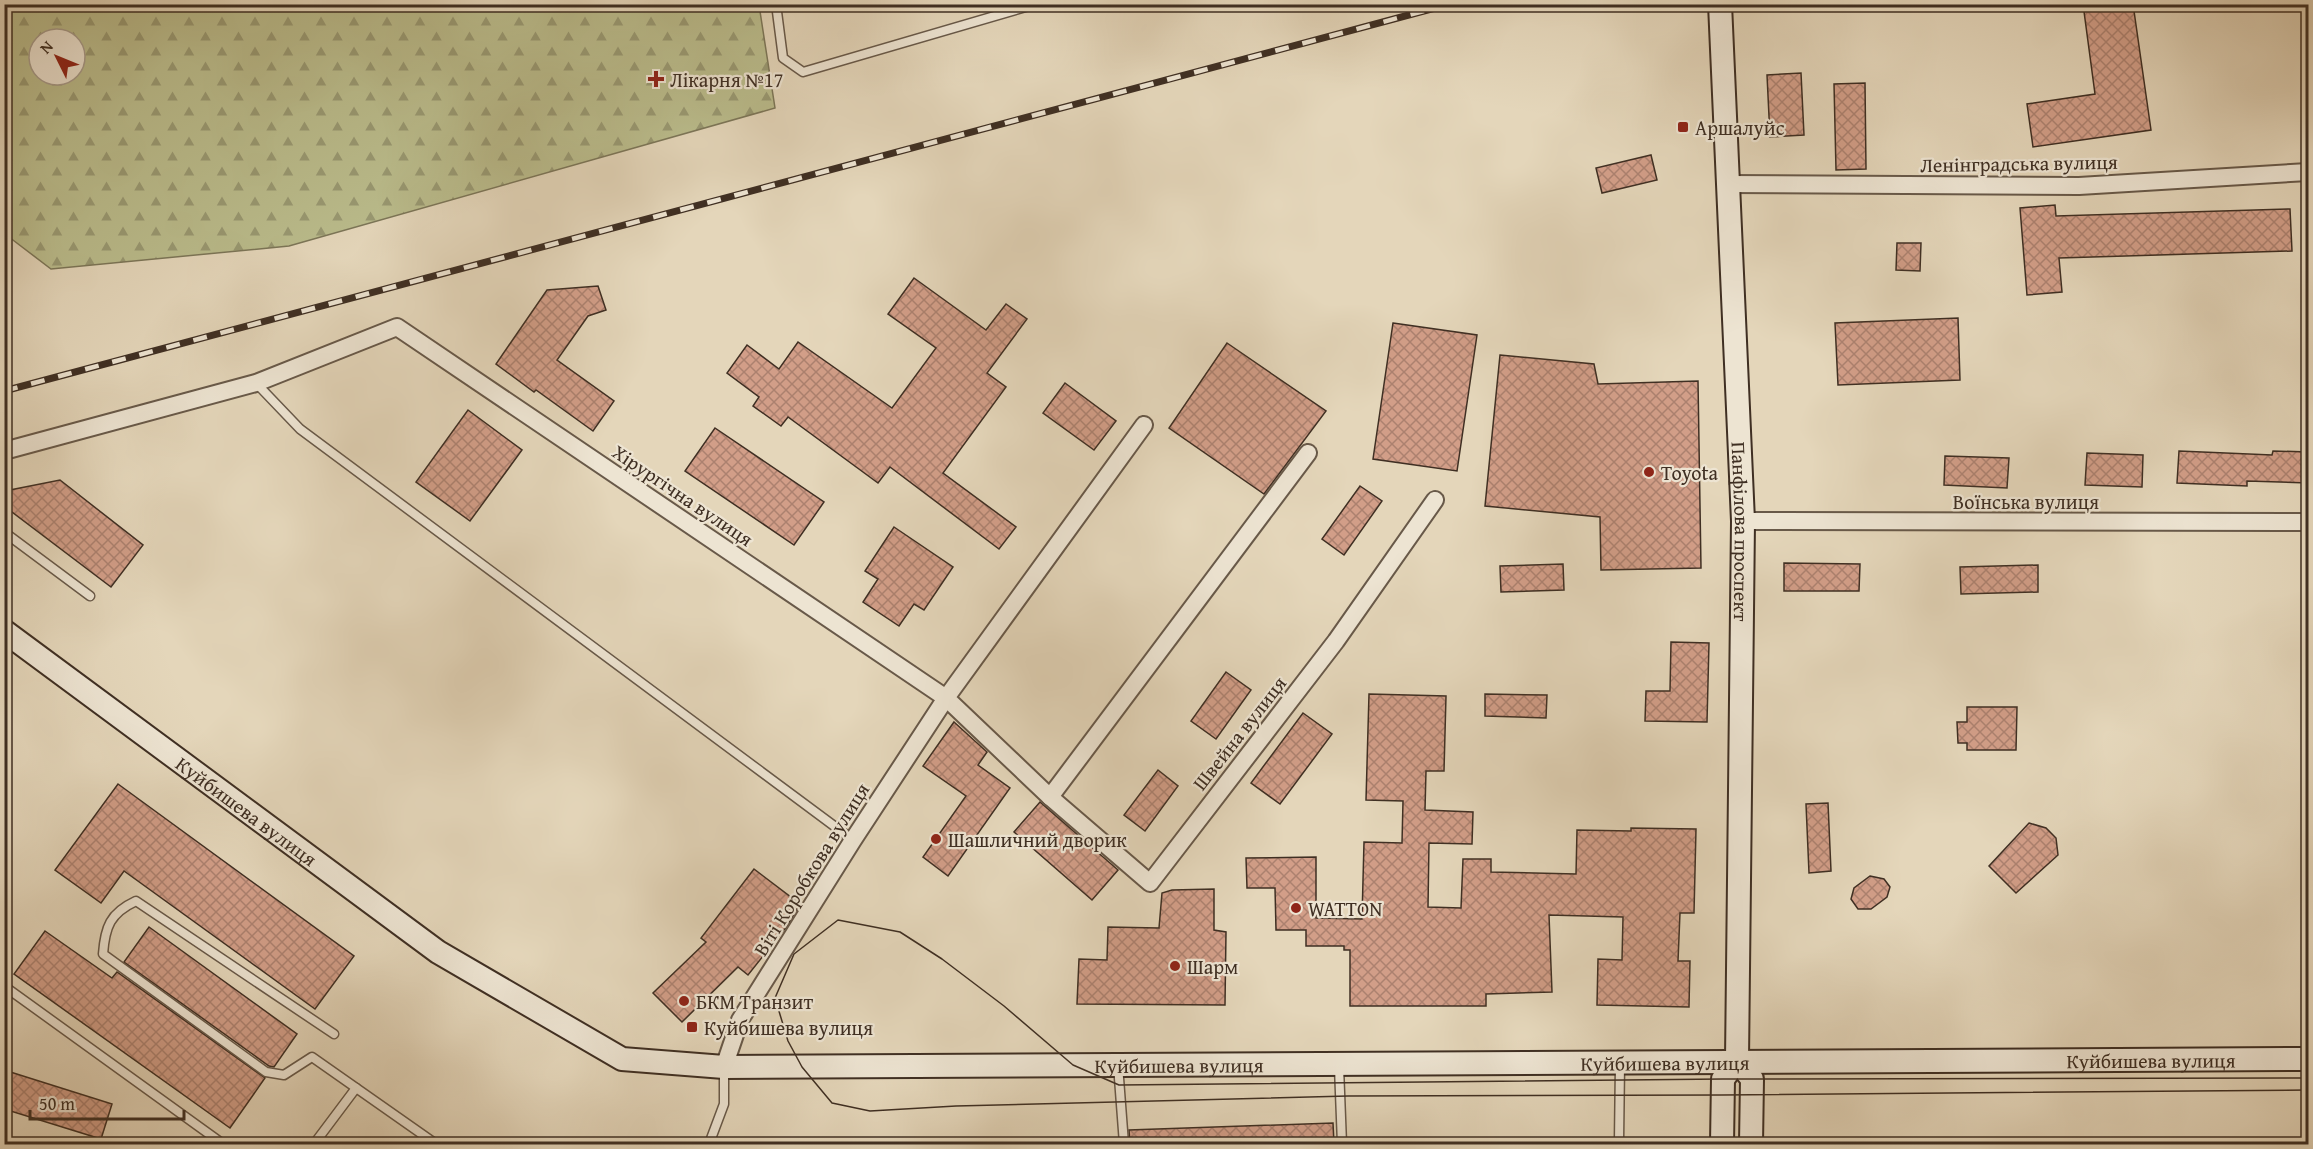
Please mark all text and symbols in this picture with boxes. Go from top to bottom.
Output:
north arrow [27,27,87,87]
text: N [34,34,59,59]
place label: Лікарня №17 [670,65,783,94]
marker: Лікарня №17 [647,70,665,88]
place label: Аршалуйс [1695,113,1785,142]
marker: Аршалуйс [1676,120,1690,134]
street label: Ленінградська вулиця [1920,147,2118,179]
street label: Хірургічна вулиця [607,437,759,553]
street label: Панфілова проспект [1725,441,1758,622]
place label: Toyota [1661,458,1718,487]
marker: Toyota [1642,465,1656,479]
street label: Воїнська вулиця [1953,487,2099,516]
street label: Швейна вулиця [1185,670,1293,796]
street label: Куйбишева вулиця [170,749,323,873]
street label: Віті Коробкова вулиця [746,777,876,961]
place label: Шашличний дворик [948,825,1127,854]
marker: Шашличний дворик [929,832,943,846]
place label: WATTON [1308,894,1382,923]
marker: WATTON [1289,901,1303,915]
place label: Шарм [1187,952,1238,981]
marker: Шарм [1168,959,1182,973]
place label: БКМ Транзит [696,987,813,1016]
marker: БКМ Транзит [677,994,691,1008]
place label: Куйбишева вулиця [704,1013,873,1042]
marker: Куйбишева вулиця [685,1020,699,1034]
street label: Куйбишева вулиця [2066,1045,2236,1075]
street label: Куйбишева вулиця [1580,1047,1750,1077]
street label: Куйбишева вулиця [1094,1050,1264,1080]
scale bar [30,1083,184,1121]
text: 50 m [39,1090,75,1117]

